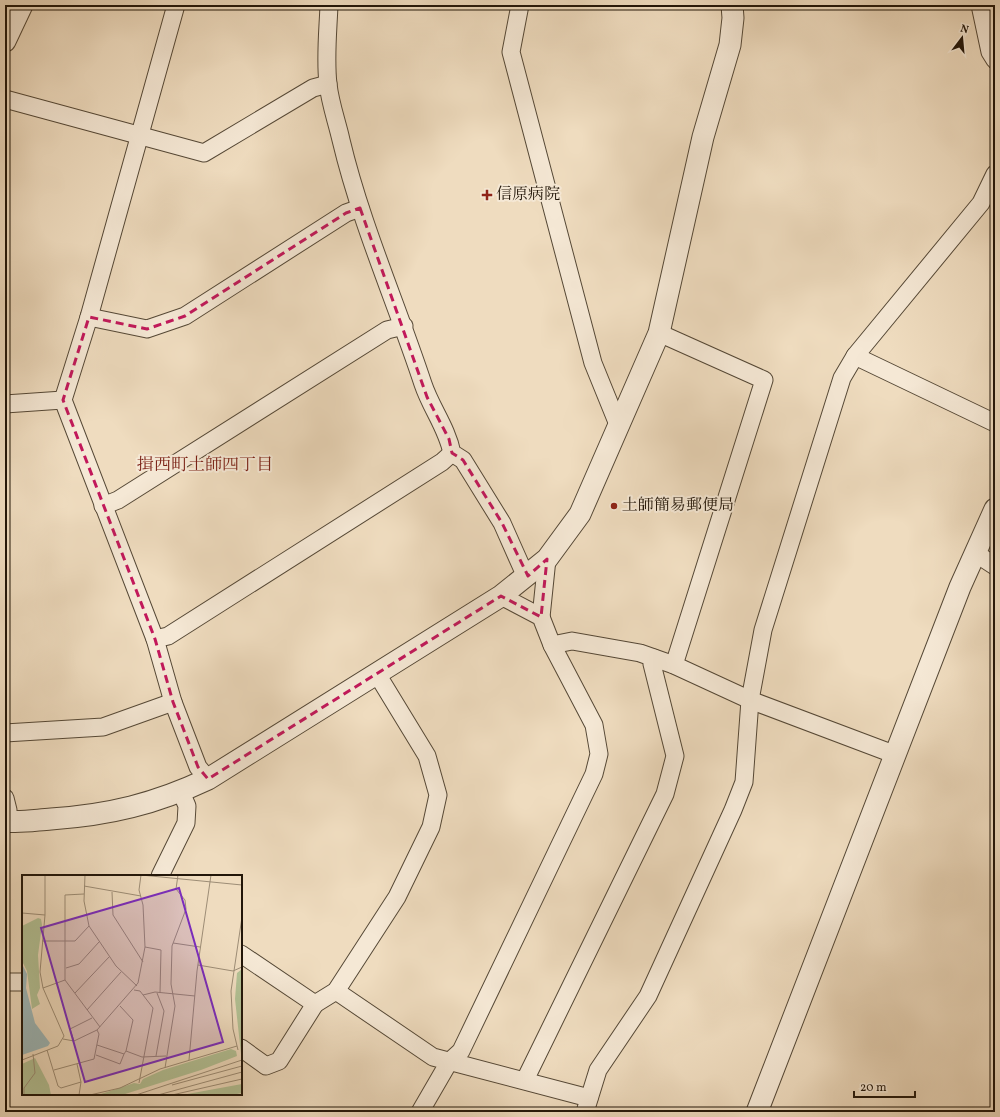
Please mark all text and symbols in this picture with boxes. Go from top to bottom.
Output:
north arrow [942,18,982,58]
text: N [958,22,970,38]
place label: 信原病院 [496,184,560,206]
marker: 信原病院 [481,189,493,201]
district label: 揖西町土師四丁目 [137,454,273,477]
place label: 土師簡易郵便局 [622,495,734,517]
marker: 土師簡易郵便局 [609,501,619,511]
inset map [22,875,242,1095]
scale bar [854,1073,915,1099]
text: 20 m [860,1080,887,1096]

